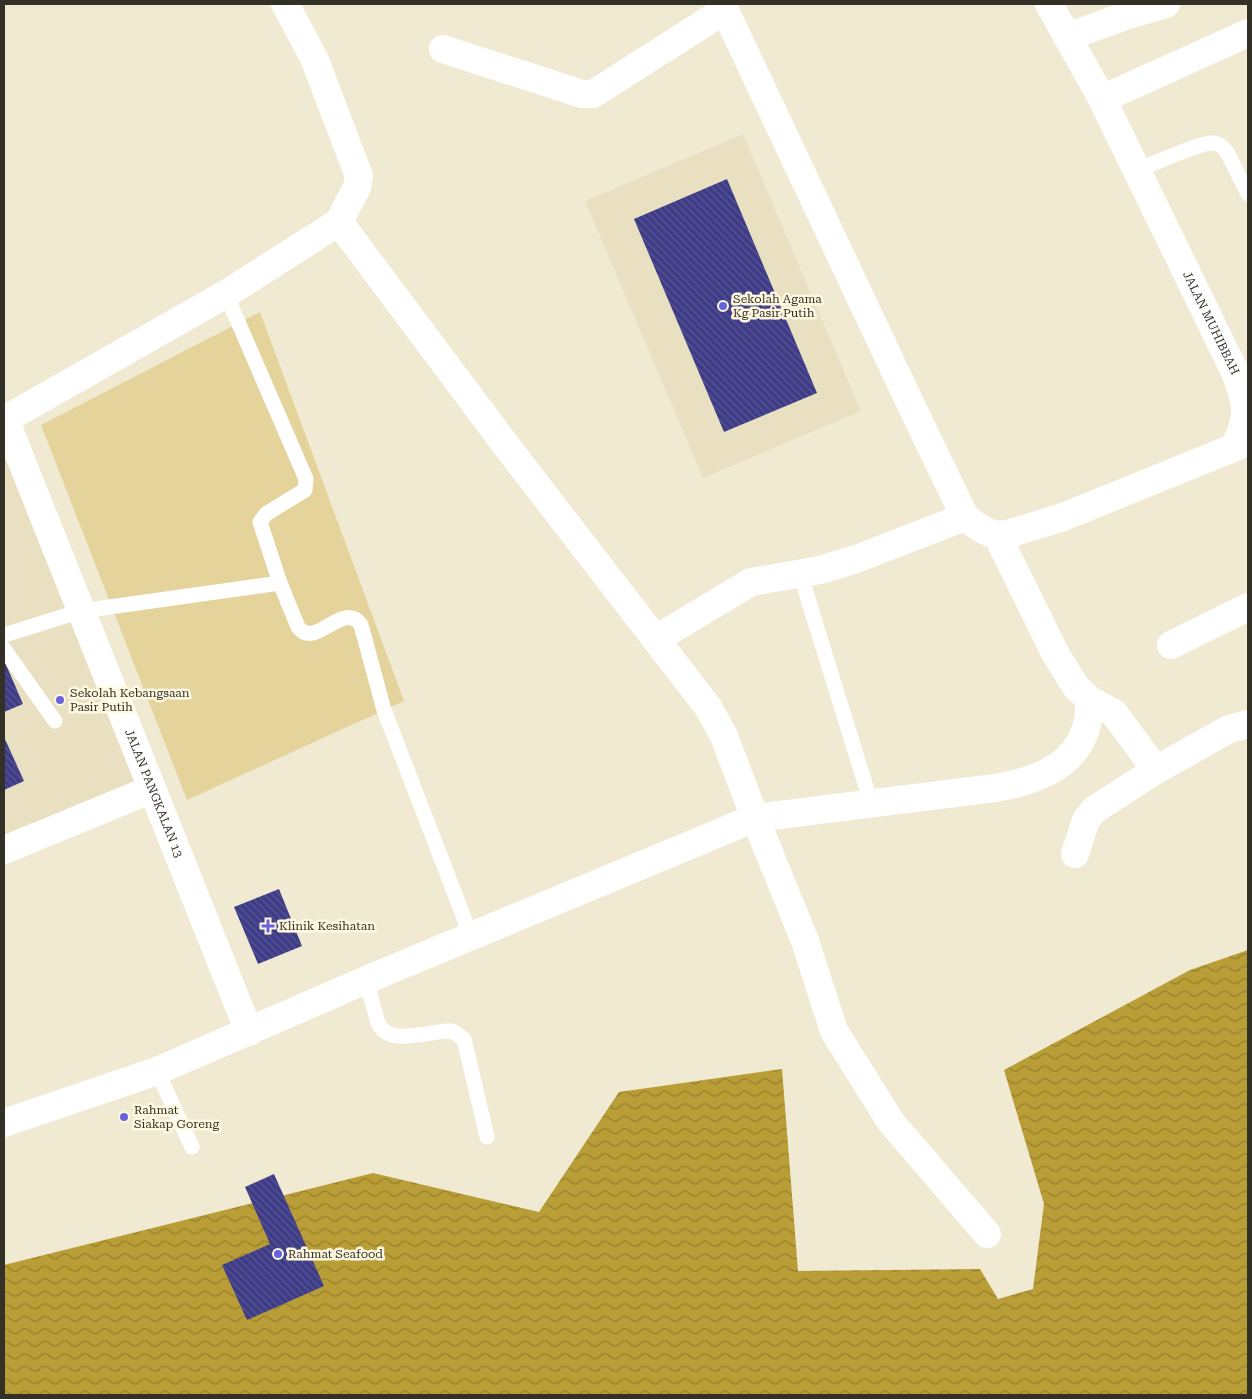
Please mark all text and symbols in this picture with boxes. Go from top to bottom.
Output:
street label: JALAN MUHIBBAH [1180,269,1242,377]
place label: Sekolah Agama Kg Pasir Putih [733,292,822,320]
marker: Sekolah Agama Kg Pasir Putih [717,300,729,312]
place label: Sekolah Kebangsaan Pasir Putih [70,686,190,714]
marker: Sekolah Kebangsaan Pasir Putih [54,694,66,706]
street label: JALAN PANGKALAN 13 [122,727,186,860]
marker: Klinik Kesihatan [261,919,275,933]
place label: Klinik Kesihatan [279,919,375,933]
place label: Rahmat Siakap Goreng [134,1103,219,1131]
marker: Rahmat Siakap Goreng [118,1111,130,1123]
place label: Rahmat Seafood [288,1247,383,1261]
marker: Rahmat Seafood [272,1248,284,1260]

